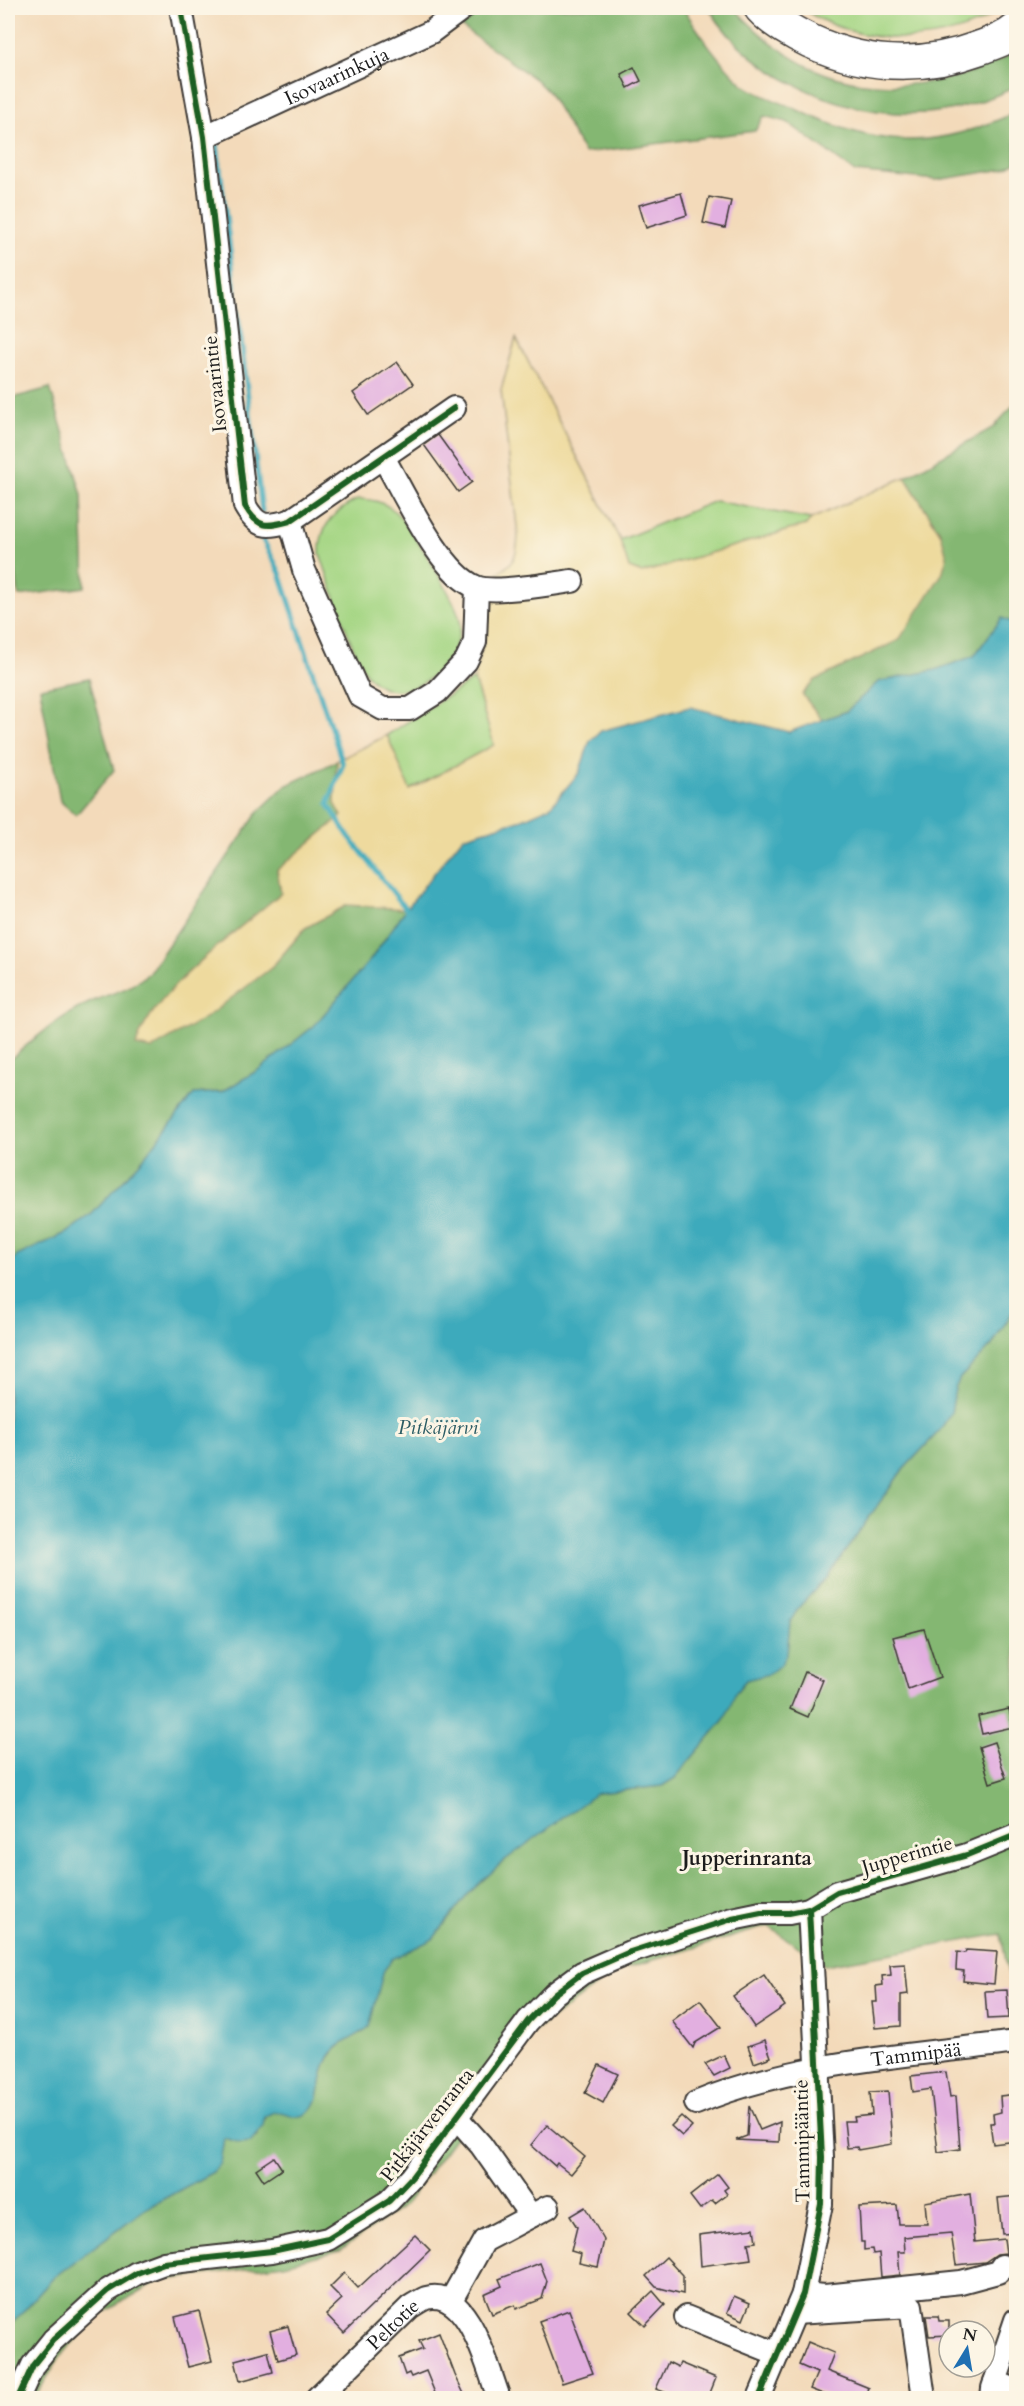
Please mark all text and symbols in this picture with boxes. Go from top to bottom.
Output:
street label: Isovaarinkuja [280,40,393,111]
street label: Isovaarintie [197,334,233,434]
water label: Pitkäjärvi [398,1413,479,1442]
street label: Jupperintie [855,1829,956,1882]
district label: Jupperinranta [679,1844,813,1873]
street label: Tammipää [869,2035,963,2073]
street label: Pitkäjärvenranta [374,2062,480,2188]
street label: Tammipääntie [787,2079,817,2203]
street label: Peltotie [360,2291,424,2356]
north arrow [937,2319,997,2379]
text: N [961,2323,979,2347]

